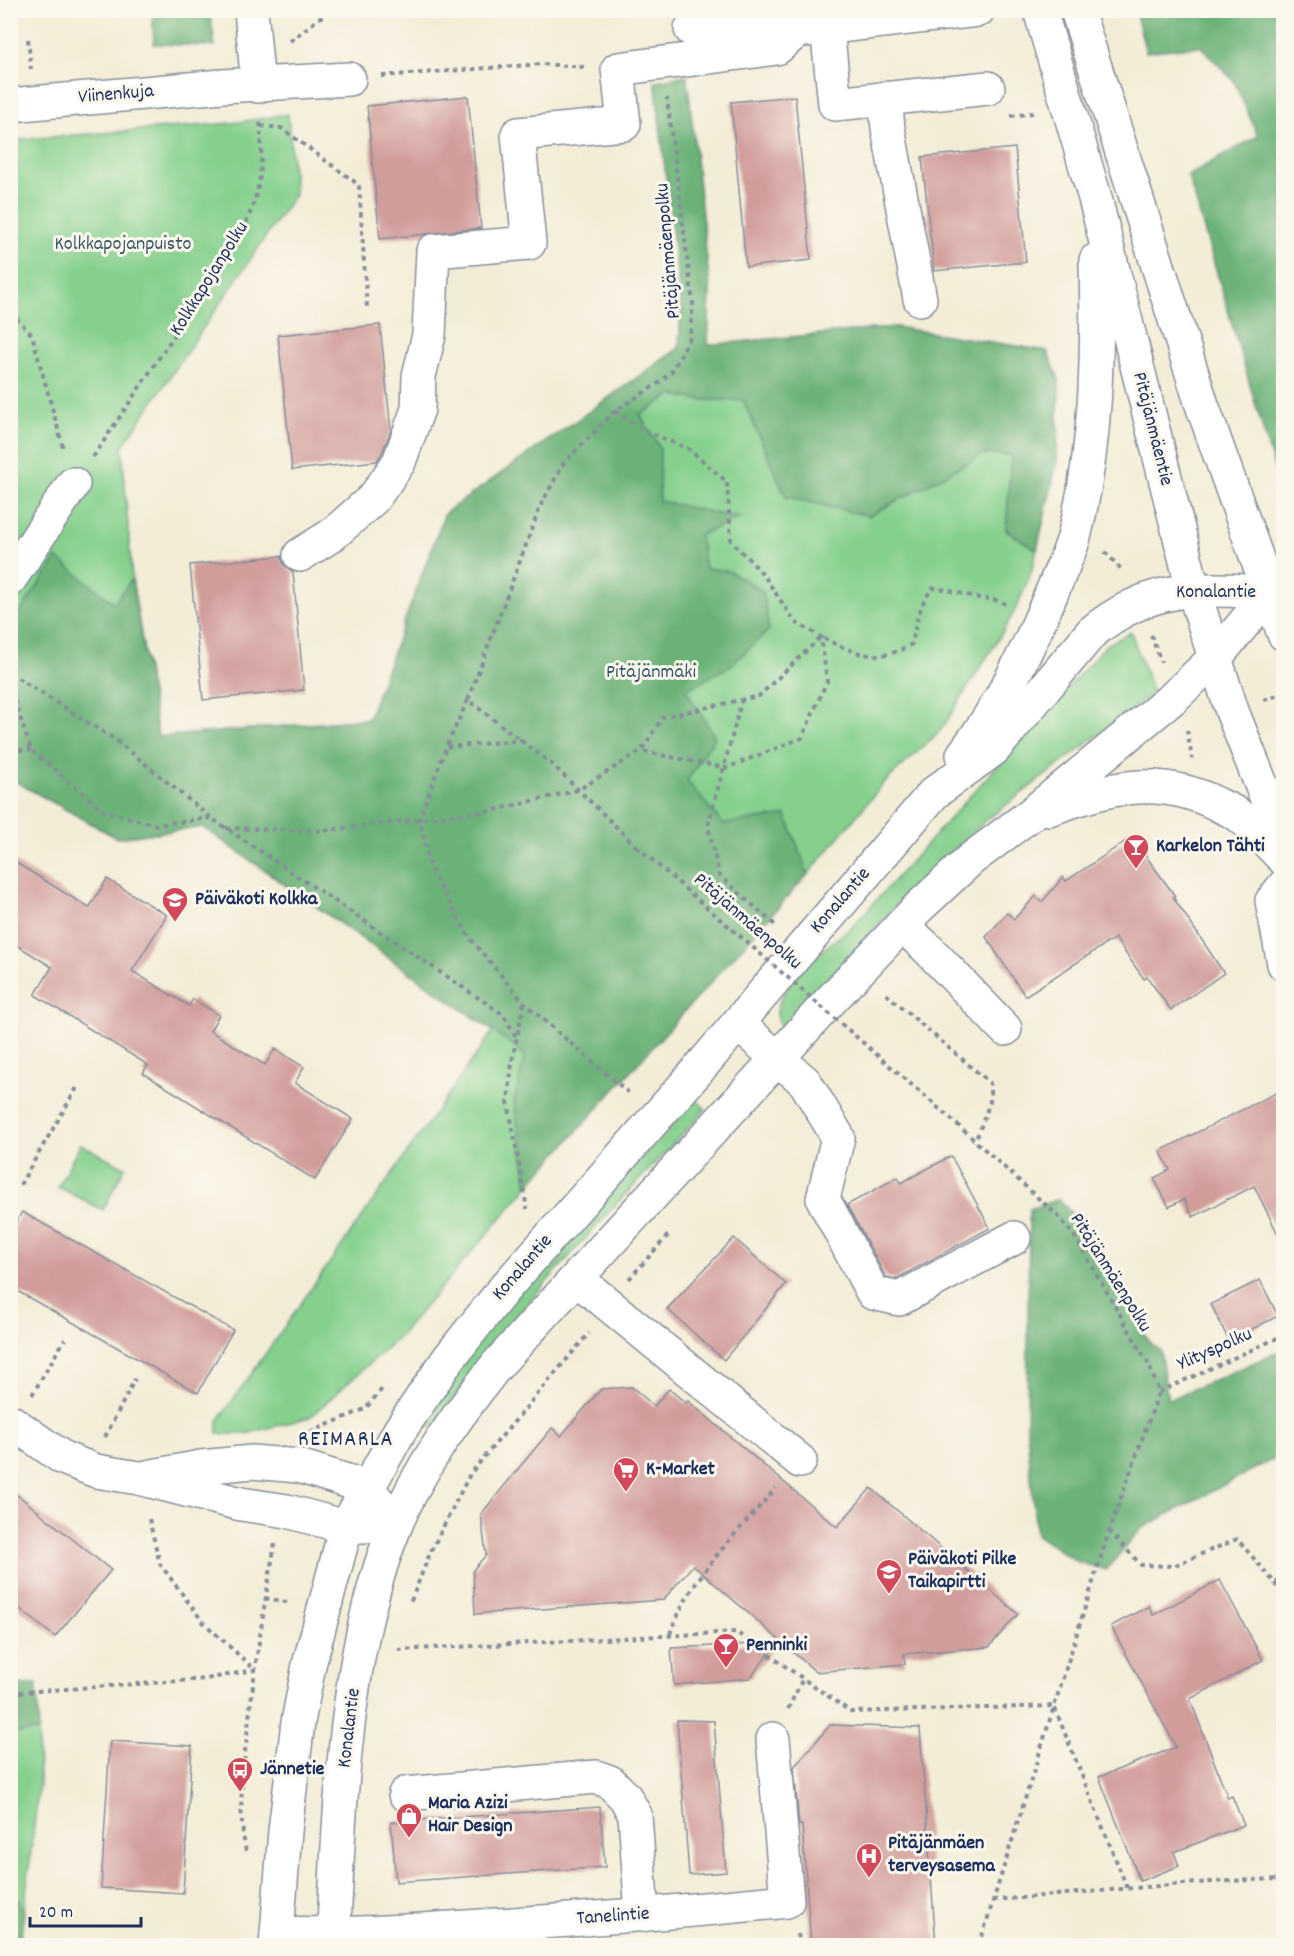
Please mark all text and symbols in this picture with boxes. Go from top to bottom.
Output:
street label: Viinenkuja [77,78,156,112]
street label: Pitäjänmäenpolku [649,182,689,320]
street label: Kolkkapojanpolku [164,216,256,342]
park label: Kolkkapojanpuisto [55,231,192,259]
street label: Pitäjänmäentie [1124,369,1180,489]
street label: Konalantie [1176,579,1256,607]
park label: Pitäjänmäki [606,659,696,687]
bar icon: Karkelon Tähti [1121,832,1151,870]
place label: Karkelon Tähti [1156,833,1265,861]
street label: Konalantie [804,861,878,940]
street label: Pitäjänmäenpolku [686,867,808,977]
school or university icon: Päiväkoti Kolkka [160,885,190,923]
place label: Päiväkoti Kolkka [195,886,318,914]
street label: Pitäjänmäenpolku [1062,1208,1158,1338]
street label: Konalantie [486,1228,560,1307]
street label: Ylityspolku [1173,1321,1257,1379]
district label: REIMARLA [298,1425,394,1456]
supermarket icon: K-Market [611,1455,641,1493]
place label: K-Market [646,1456,716,1484]
place label: Päiväkoti Pilke Taikapirtti [908,1546,1016,1597]
school or university icon: Päiväkoti Pilke Taikapirtti [874,1557,904,1595]
bar icon: Penninki [711,1631,741,1669]
place label: Penninki [746,1632,807,1660]
street label: Konalantie [331,1686,369,1769]
bus stop icon: Jännetie [225,1755,255,1793]
place label: Jännetie [260,1756,325,1784]
place label: Maria Azizi Hair Design [428,1790,512,1841]
shop icon: Maria Azizi Hair Design [394,1801,424,1839]
place label: Pitäjänmäen terveysasema [888,1830,996,1881]
hospital icon: Pitäjänmäen terveysasema [854,1841,884,1879]
scale bar [30,1890,141,1928]
street label: Tanelintie [576,1900,651,1934]
text: 20 m [39,1901,73,1926]

